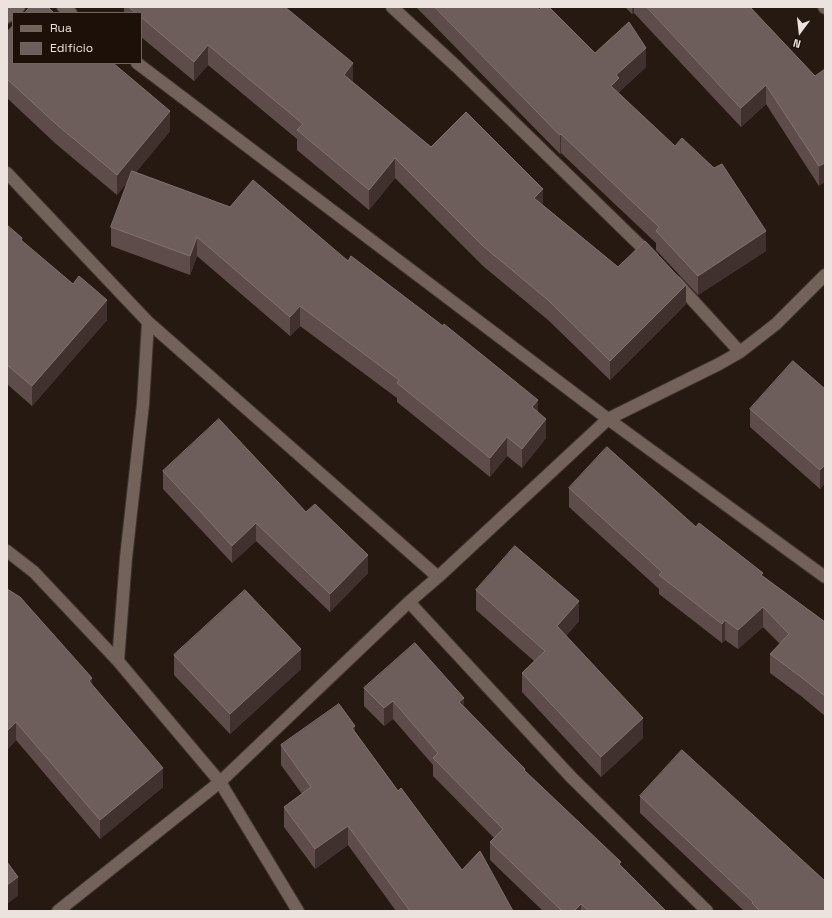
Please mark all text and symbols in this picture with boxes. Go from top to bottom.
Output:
legend [12,12,142,64]
north arrow [780,12,820,52]
text: Rua [50,20,72,36]
text: N [792,36,802,51]
text: Edifício [50,40,93,56]

